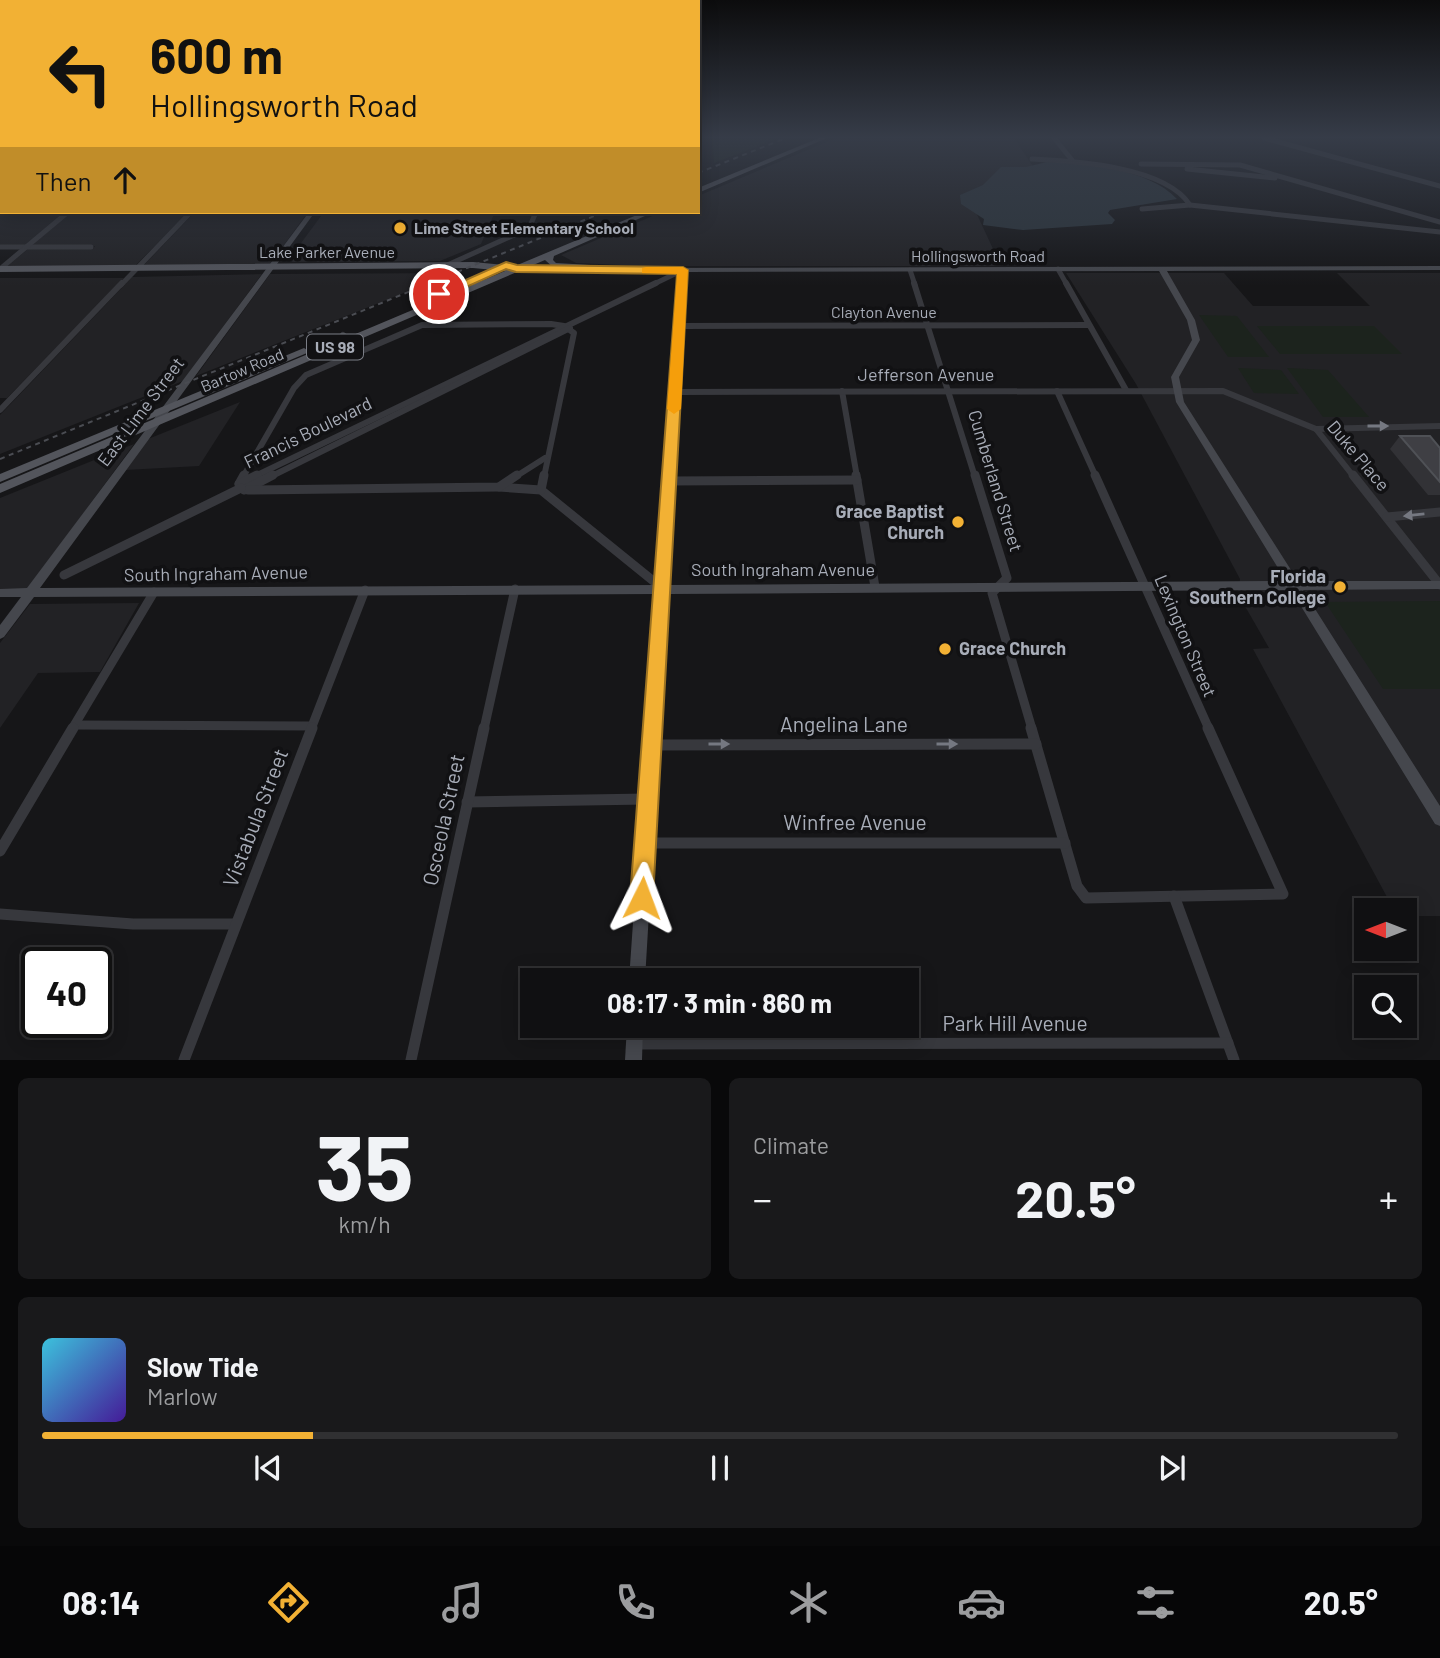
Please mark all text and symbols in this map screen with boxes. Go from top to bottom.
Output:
text: 600 m [150,25,283,84]
icon: left [35,28,126,119]
text: Hollingsworth Road [150,85,418,123]
icon: ahead [106,161,144,199]
text: Then [35,165,92,196]
place label: Lime Street Elementary School [414,218,634,237]
marker: Lime Street Elementary School [392,220,408,236]
street label: Lake Parker Avenue [259,242,395,261]
street label: Hollingsworth Road [911,246,1045,265]
pin [409,264,469,324]
icon: arrive [420,275,458,313]
street label: Clayton Avenue [831,302,937,321]
road number: US 98 [307,334,363,360]
street label: Bartow Road [197,344,286,396]
street label: East Lime Street [92,353,188,470]
street label: Jefferson Avenue [858,363,994,385]
street label: Francis Boulevard [240,392,375,473]
street label: Cumberland Street [964,407,1028,554]
street label: Duke Place [1323,416,1395,495]
one-way arrow [1367,420,1389,432]
place label: Grace Baptist Church [836,500,944,543]
one-way arrow [1403,510,1425,521]
marker: Grace Baptist Church [950,514,966,530]
street label: South Ingraham Avenue [691,558,875,580]
street label: South Ingraham Avenue [124,560,308,586]
place label: Florida Southern College [1189,565,1326,608]
street label: Lexington Street [1150,571,1222,700]
marker: Florida Southern College [1332,579,1348,595]
place label: Grace Church [959,637,1066,659]
marker: Grace Church [937,641,953,657]
street label: Angelina Lane [780,711,908,736]
one-way arrow [708,738,730,750]
one-way arrow [936,738,958,750]
street label: Vistabula Street [217,745,292,890]
street label: Osceola Street [416,752,469,888]
street label: Winfree Avenue [783,809,927,834]
position arrow [605,861,679,935]
north arrow [1354,898,1418,961]
map controls [1354,898,1417,1038]
speed limit sign: 40 [21,947,112,1038]
button: search [1354,975,1417,1038]
text: 08:17 · 3 min · 860 m [607,987,832,1018]
street label: Park Hill Avenue [942,1010,1088,1035]
text: 35 [315,1110,414,1219]
text: Climate [753,1131,829,1159]
text: 20.5° [1015,1166,1136,1228]
text: − [753,1175,772,1221]
text: + [1379,1175,1398,1221]
text: km/h [338,1210,391,1238]
text: Slow Tide [147,1351,259,1382]
text: Marlow [147,1382,218,1410]
icon: previous [249,1449,287,1487]
icon: pause [701,1449,739,1487]
icon: next [1153,1449,1191,1487]
icon: directions [264,1578,313,1627]
icon: music [438,1578,487,1627]
icon: phone [611,1578,660,1627]
icon: climate [784,1578,833,1627]
icon: car [957,1578,1006,1627]
icon: filters [1131,1578,1180,1627]
text: 08:14 [62,1583,140,1621]
text: 20.5° [1304,1583,1378,1621]

